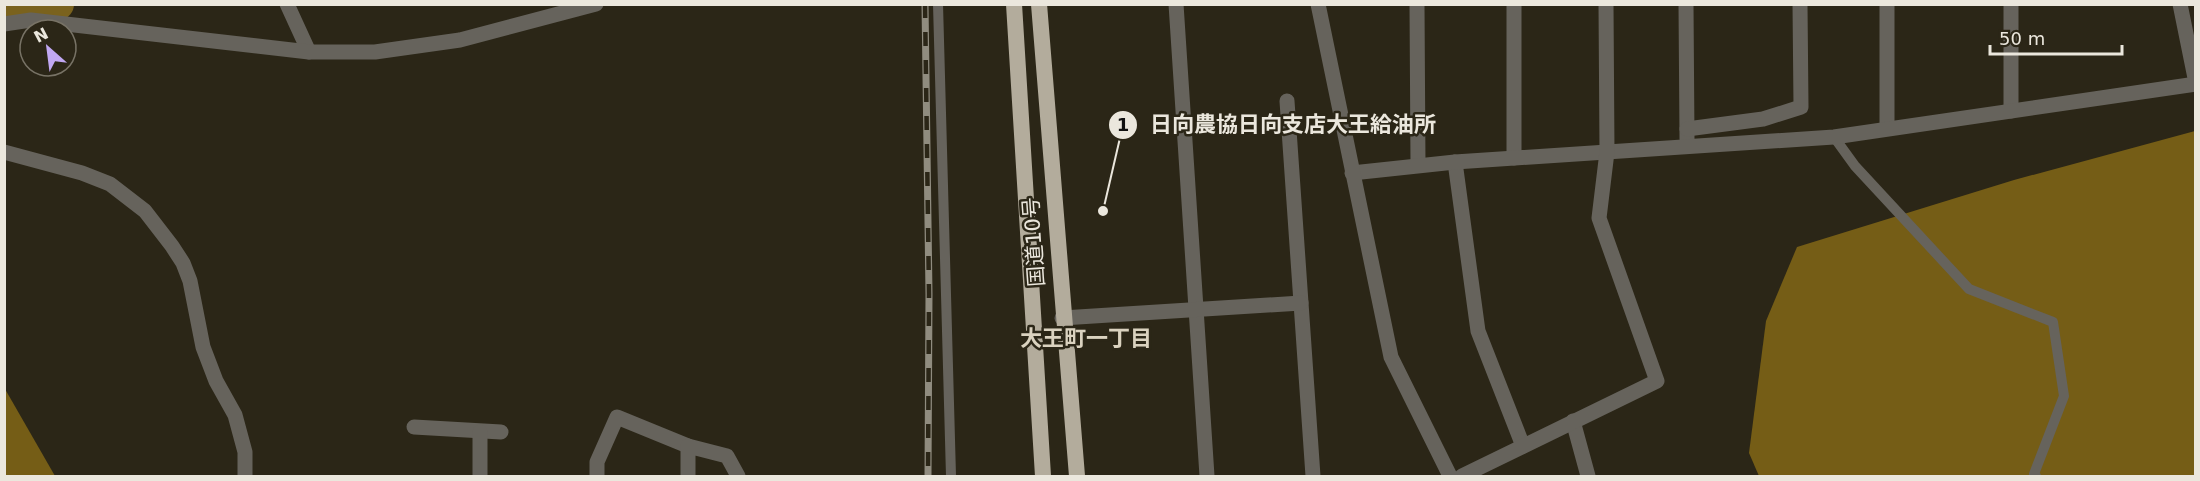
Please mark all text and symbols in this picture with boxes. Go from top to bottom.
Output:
north arrow [18,18,78,78]
scale bar [1990,18,2122,56]
text: N [31,24,52,47]
text: 50 m [1999,28,2045,49]
callout: 日向農協日向支店大王給油所 [1108,105,1448,145]
text: 日向農協日向支店大王給油所 [1150,112,1436,137]
text: 1 [1117,114,1129,135]
street label: 国道10号 [1019,196,1049,288]
district label: 大王町一丁目 [1020,326,1152,351]

